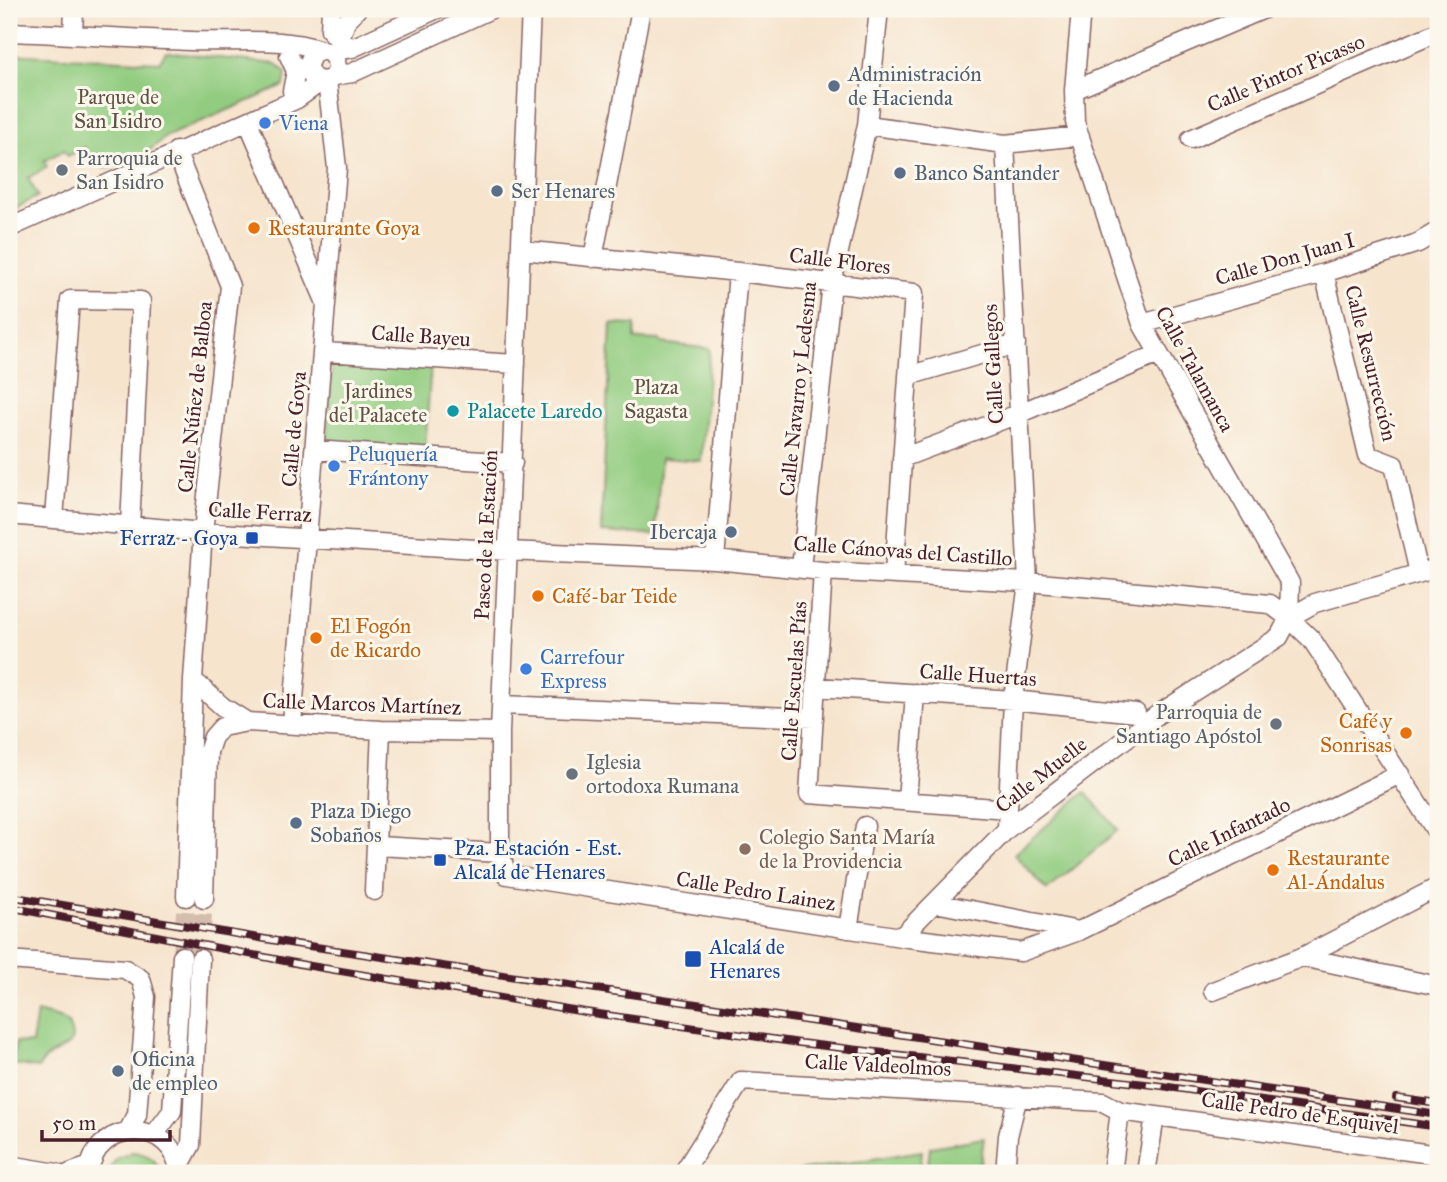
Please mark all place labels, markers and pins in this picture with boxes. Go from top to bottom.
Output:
place label: Administración de Hacienda [847,61,982,111]
marker: Administración de Hacienda [826,78,842,94]
place label: Viena [278,110,328,136]
marker: Viena [257,115,273,131]
place label: Parroquia de San Isidro [76,145,183,195]
place label: Banco Santander [914,160,1059,186]
marker: Parroquia de San Isidro [54,162,70,178]
marker: Banco Santander [892,165,908,181]
place label: Ser Henares [511,178,615,204]
marker: Ser Henares [489,183,505,199]
place label: Restaurante Goya [268,215,420,241]
marker: Restaurante Goya [246,220,262,236]
place label: Palacete Laredo [467,398,603,424]
marker: Palacete Laredo [445,403,461,419]
place label: Peluquería Frántony [348,441,438,491]
marker: Peluquería Frántony [326,458,342,474]
place label: Ibercaja [650,519,717,545]
marker: Ibercaja [723,524,739,540]
place label: Ferraz - Goya [119,525,238,551]
marker: Ferraz - Goya [244,530,260,546]
place label: Café-bar Teide [552,583,678,609]
marker: Café-bar Teide [530,588,546,604]
place label: El Fogón de Ricardo [330,613,421,663]
marker: El Fogón de Ricardo [308,630,324,646]
place label: Carrefour Express [540,644,624,694]
marker: Carrefour Express [518,661,534,677]
place label: Parroquia de Santiago Apóstol [1116,699,1262,749]
place label: Café y Sonrisas [1320,708,1393,758]
marker: Parroquia de Santiago Apóstol [1268,716,1284,732]
marker: Café y Sonrisas [1398,725,1414,741]
place label: Iglesia ortodoxa Rumana [586,749,739,799]
marker: Iglesia ortodoxa Rumana [564,766,580,782]
place label: Plaza Diego Sobaños [310,798,411,848]
marker: Plaza Diego Sobaños [288,815,304,831]
place label: Colegio Santa María de la Providencia [759,824,935,874]
place label: Pza. Estación - Est. Alcalá de Henares [453,835,622,885]
marker: Colegio Santa María de la Providencia [737,841,753,857]
place label: Restaurante Al-Ándalus [1286,845,1390,895]
marker: Pza. Estación - Est. Alcalá de Henares [432,852,448,868]
marker: Restaurante Al-Ándalus [1265,862,1281,878]
place label: Alcalá de Henares [708,934,785,984]
marker: Alcalá de Henares [683,949,703,969]
place label: Oficina de empleo [132,1046,218,1096]
marker: Oficina de empleo [110,1063,126,1079]

